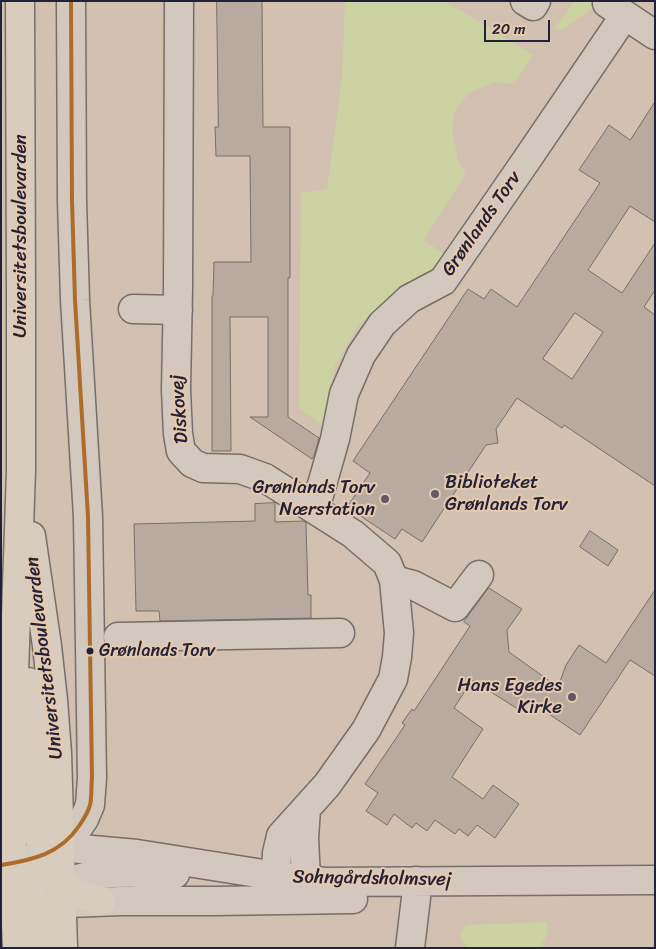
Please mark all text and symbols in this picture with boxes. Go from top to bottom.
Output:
scale bar [486,10,552,42]
text: 20 m [492,16,526,42]
street label: Universitetsboulevarden [10,134,32,338]
street label: Grønlands Torv [438,167,526,281]
street label: Diskovej [166,374,194,444]
place label: Biblioteket Grønlands Torv [445,472,568,516]
place label: Grønlands Torv Nærstation [252,477,375,521]
marker: Biblioteket Grønlands Torv [429,488,441,500]
marker: Grønlands Torv Nærstation [379,493,391,505]
street label: Universitetsboulevarden [21,556,69,760]
place label: Grønlands Torv [99,640,215,662]
marker: Grønlands Torv [85,646,95,656]
place label: Hans Egedes Kirke [458,675,562,719]
marker: Hans Egedes Kirke [566,691,578,703]
street label: Sohngårdsholmsvej [292,866,452,892]

